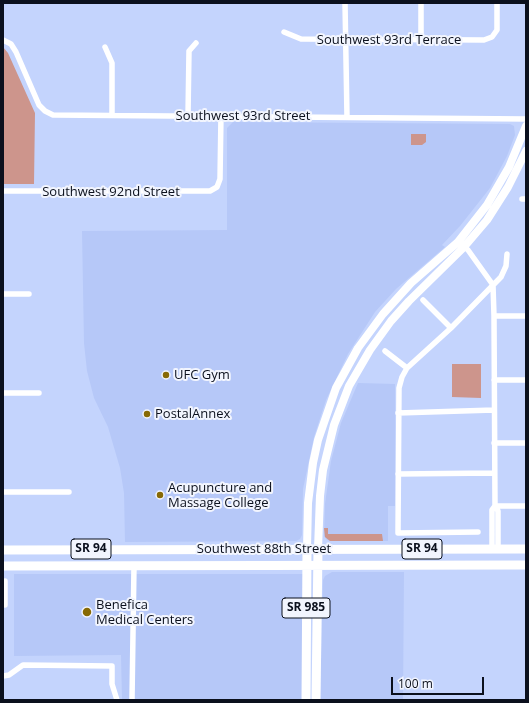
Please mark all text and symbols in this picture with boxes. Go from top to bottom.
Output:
street label: Southwest 93rd Terrace [317,32,461,48]
street label: Southwest 93rd Street [176,108,310,124]
street label: Southwest 92nd Street [42,184,180,200]
place label: UFC Gym [174,367,230,383]
marker: UFC Gym [161,370,171,380]
place label: PostalAnnex [155,406,230,422]
marker: PostalAnnex [142,409,152,419]
place label: Acupuncture and Massage College [168,480,272,511]
marker: Acupuncture and Massage College [155,490,165,500]
road number: SR 94 [71,539,111,559]
road number: SR 94 [402,539,442,559]
street label: Southwest 88th Street [197,541,331,557]
place label: Benefica Medical Centers [96,597,193,628]
road number: SR 985 [282,598,330,618]
marker: Benefica Medical Centers [81,606,93,618]
scale bar [393,669,486,695]
text: 100 m [398,675,433,692]

